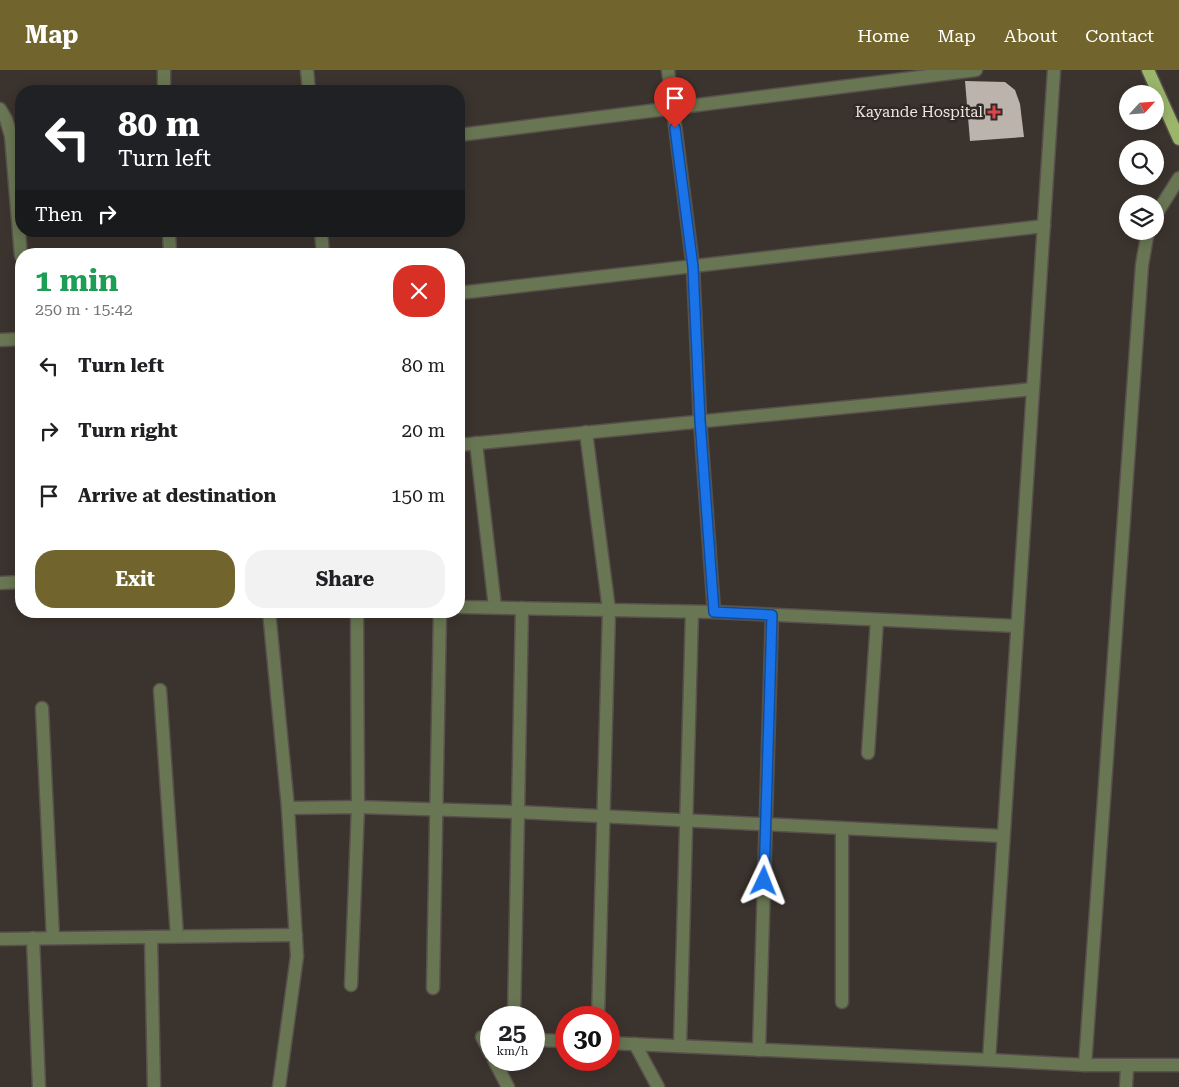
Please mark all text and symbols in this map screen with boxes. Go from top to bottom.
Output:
text: Map [25,21,79,49]
text: Home [857,25,909,46]
text: Map [937,25,976,46]
text: About [1004,25,1057,46]
text: Contact [1085,25,1154,46]
pin [654,77,696,128]
icon: arrive [661,84,689,112]
north arrow [1119,85,1164,130]
map controls [1119,85,1164,240]
place label: Kayande Hospital [855,103,983,121]
text: 80 m [118,104,200,145]
icon: left [35,105,100,170]
marker: Kayande Hospital [987,105,1001,119]
button: search [1119,140,1164,185]
text: Turn left [118,146,211,171]
button: layers [1119,195,1164,240]
icon: right [93,200,121,228]
text: Then [35,203,83,226]
text: 1 min [35,263,118,298]
button: close [393,265,445,317]
text: 250 m · 15:42 [35,300,133,319]
icon: left [35,352,63,380]
text: Turn left [78,354,164,377]
text: 80 m [402,354,445,377]
icon: right [35,417,63,445]
text: Turn right [78,419,178,442]
text: 20 m [402,419,445,442]
icon: arrive [35,482,63,510]
text: Arrive at destination [78,484,276,507]
text: 150 m [391,484,445,507]
button: Exit [35,550,235,608]
button: Share [245,550,445,608]
position arrow [737,854,789,906]
speed limit sign: 30 [555,1006,620,1071]
text: 25 [498,1018,527,1047]
text: km/h [496,1044,529,1058]

